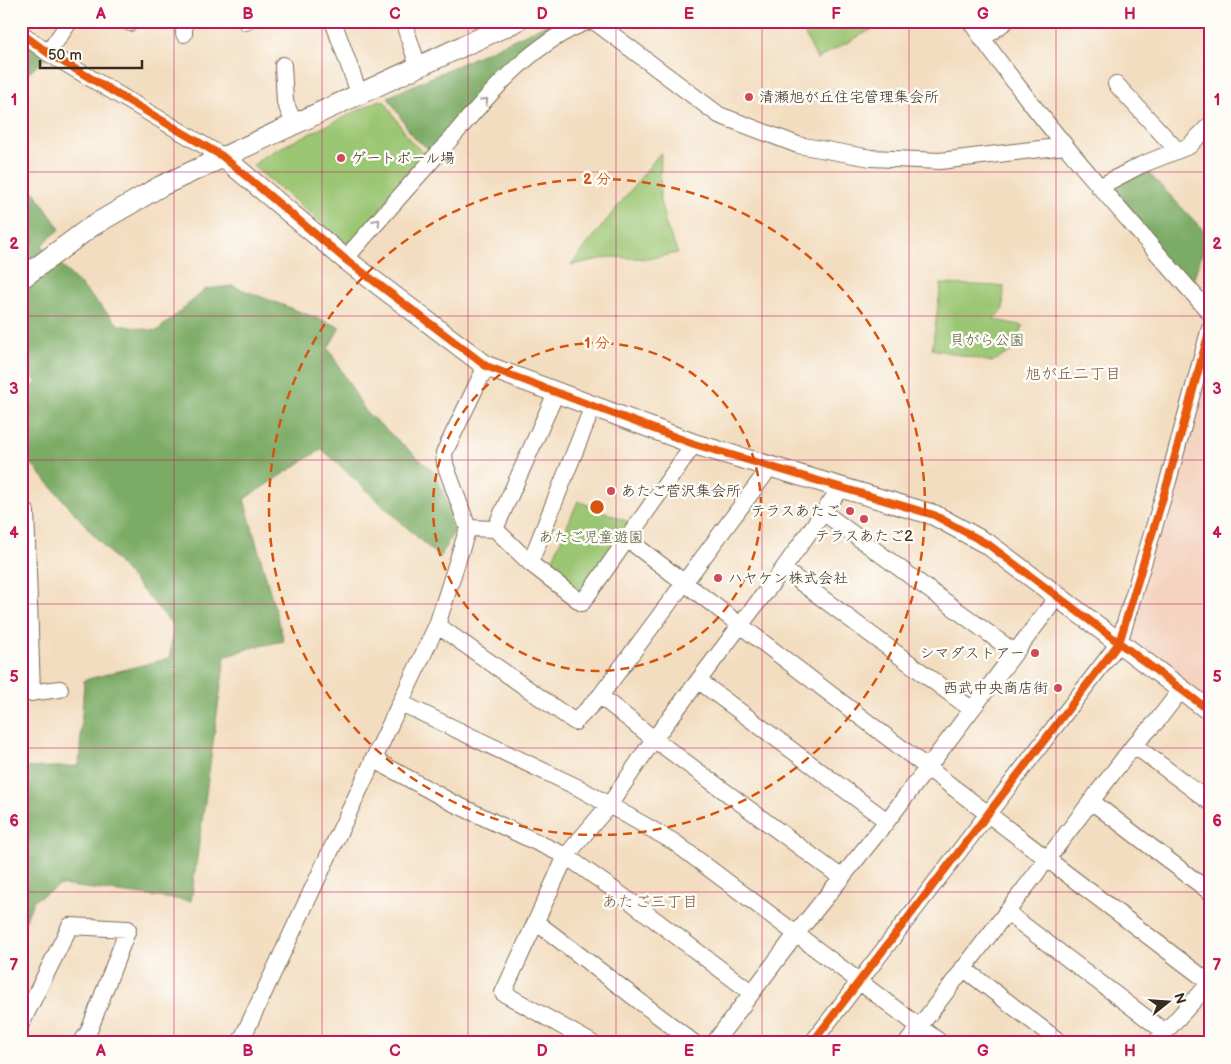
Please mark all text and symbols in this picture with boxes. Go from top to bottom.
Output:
text: A [95,5,106,24]
text: B [242,5,254,24]
text: C [389,5,401,24]
text: D [536,5,548,24]
text: E [684,5,694,24]
text: F [831,5,841,24]
text: G [977,5,989,24]
text: H [1124,5,1136,24]
scale bar [40,38,142,70]
text: 50 m [48,46,82,65]
place label: 清瀬旭が丘住宅管理集会所 [759,88,939,107]
text: 1 [11,91,17,110]
marker: 清瀬旭が丘住宅管理集会所 [743,91,755,103]
text: 1 [1214,91,1220,110]
one-way arrow [479,97,488,106]
place label: ゲートボール場 [351,149,455,168]
marker: ゲートボール場 [335,152,347,164]
text: 2 分 [583,170,611,189]
one-way arrow [371,219,380,228]
text: 2 [9,235,19,254]
text: 2 [1212,235,1222,254]
park label: 貝がら公園 [949,331,1025,350]
text: 1 分 [584,334,610,353]
district label: 旭が丘二丁目 [1025,365,1121,384]
text: 3 [9,380,19,399]
text: 3 [1212,380,1222,399]
place label: あたご菅沢集会所 [621,482,741,501]
marker: あたご菅沢集会所 [605,485,617,497]
centre of rings [588,498,606,516]
place label: テラスあたご [751,502,840,521]
marker: テラスあたご [844,505,856,517]
marker: テラスあたご2 [858,513,870,525]
text: 4 [9,524,19,543]
text: 4 [1212,524,1222,543]
place label: テラスあたご2 [815,527,913,546]
park label: あたご児童遊園 [538,528,644,547]
place label: ハヤケン株式会社 [728,569,848,588]
marker: ハヤケン株式会社 [712,572,724,584]
place label: シマダストアー [919,644,1025,663]
marker: シマダストアー [1029,647,1041,659]
text: 5 [9,668,19,687]
text: 5 [1212,668,1222,687]
place label: 西武中央商店街 [943,679,1048,698]
marker: 西武中央商店街 [1052,682,1064,694]
text: 6 [9,812,19,831]
text: 6 [1212,812,1222,831]
district label: あたご三丁目 [602,893,698,912]
text: 7 [10,956,19,975]
text: 7 [1213,956,1222,975]
north arrow [1144,976,1194,1026]
text: N [1170,991,1190,1006]
text: A [95,1042,106,1061]
text: B [242,1042,254,1061]
text: C [389,1042,401,1061]
text: D [536,1042,548,1061]
text: E [684,1042,694,1061]
text: F [831,1042,841,1061]
text: G [977,1042,989,1061]
text: H [1124,1042,1136,1061]

